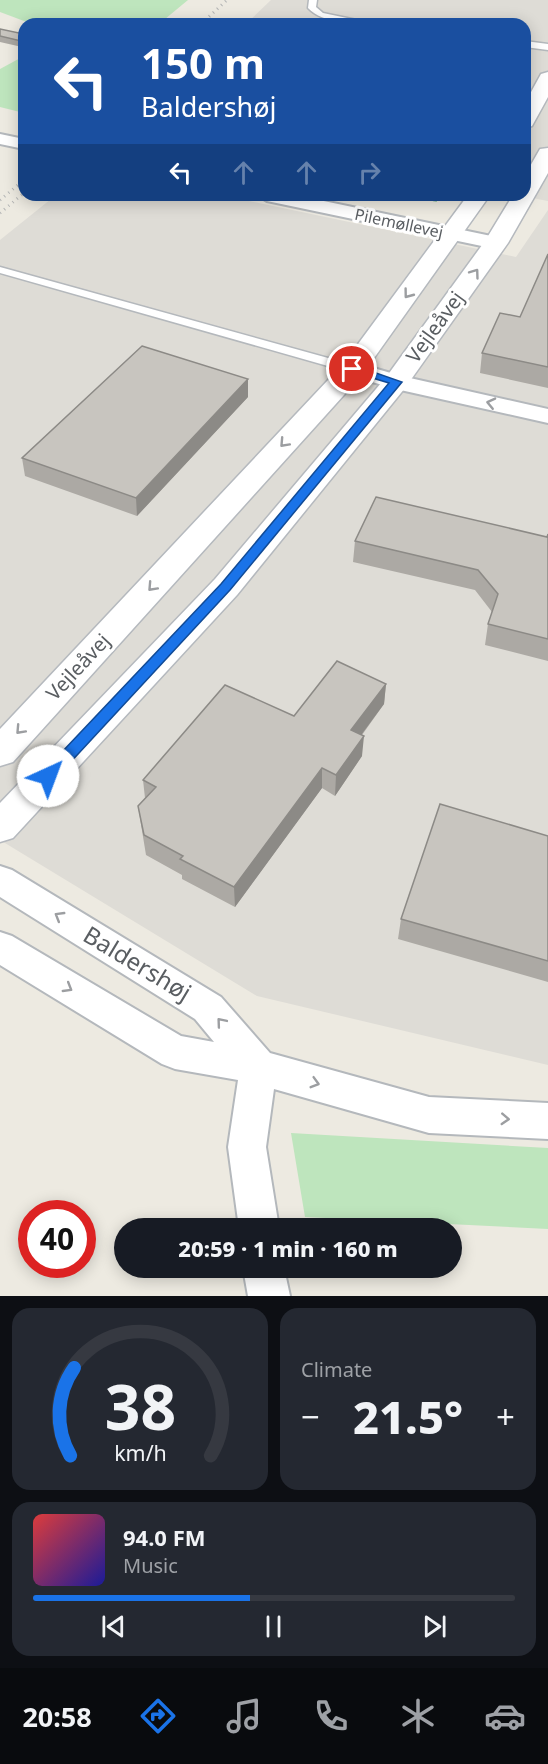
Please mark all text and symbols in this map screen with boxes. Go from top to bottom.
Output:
text: 150 m [141,34,265,91]
icon: left [42,42,120,120]
text: Baldershøj [141,88,277,125]
icon: left [164,156,197,189]
icon: ahead [227,156,260,189]
icon: ahead [290,156,323,189]
icon: right [353,156,386,189]
street label: Pilemøllevej [353,203,445,243]
one-way arrow [467,268,478,279]
street label: Vejleåvej [399,285,470,368]
one-way arrow [405,287,416,298]
pin [326,343,377,394]
icon: arrive [335,352,368,385]
one-way arrow [486,398,496,411]
one-way arrow [280,437,291,447]
one-way arrow [148,580,159,591]
street label: Vejleåvej [40,627,116,706]
one-way arrow [16,724,27,734]
position arrow [16,744,80,808]
one-way arrow [55,911,65,923]
street label: Baldershøj [78,918,198,1008]
one-way arrow [62,980,72,992]
one-way arrow [217,1018,228,1029]
one-way arrow [309,1076,320,1088]
one-way arrow [501,1112,510,1125]
speed limit sign: 40 [18,1200,96,1278]
text: 20:59 · 1 min · 160 m [178,1233,398,1263]
text: Climate [301,1356,372,1383]
text: 38 [104,1363,176,1448]
text: 21.5° [353,1386,463,1447]
text: − [301,1394,320,1439]
text: + [496,1394,515,1439]
text: km/h [114,1438,166,1467]
text: 94.0 FM [123,1522,205,1552]
text: Music [123,1552,178,1579]
icon: previous [97,1610,130,1643]
icon: pause [257,1610,290,1643]
icon: next [418,1610,451,1643]
icon: directions [137,1695,179,1737]
icon: music [223,1695,265,1737]
icon: phone [310,1695,352,1737]
icon: climate [397,1695,439,1737]
icon: car [484,1695,526,1737]
text: 20:58 [22,1698,92,1735]

